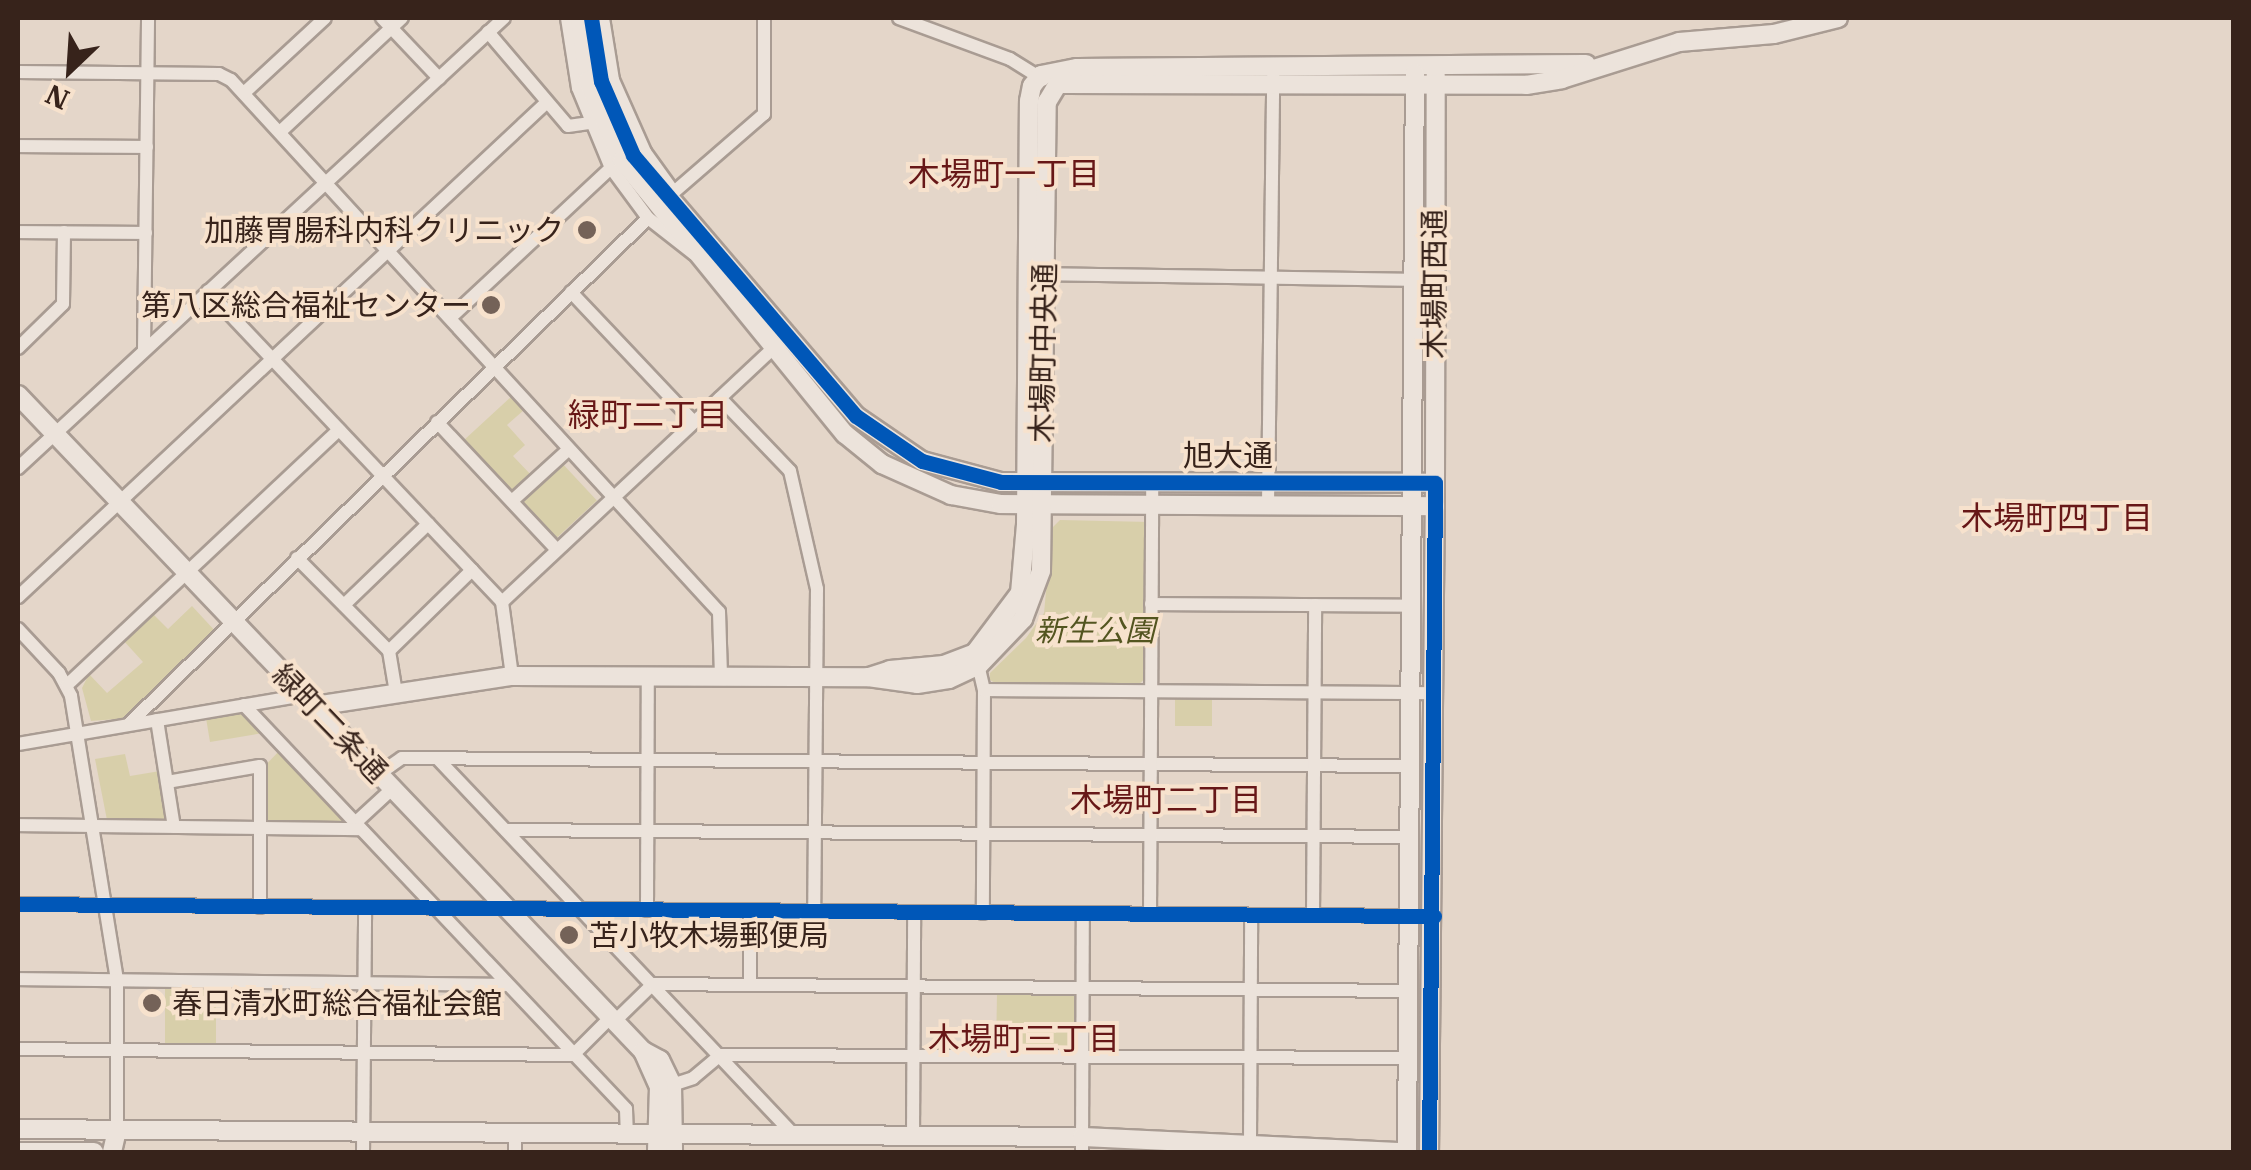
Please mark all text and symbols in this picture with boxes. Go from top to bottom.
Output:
north arrow [20,20,120,120]
text: N [39,76,75,119]
district label: 木場町一丁目 [908,154,1100,192]
street label: 木場町西通 [1416,209,1452,359]
place label: 加藤胃腸科内科クリニック [204,212,564,248]
marker: 加藤胃腸科内科クリニック [574,217,600,243]
street label: 木場町中央通 [1023,263,1063,443]
place label: 第八区総合福祉センター [141,287,471,323]
marker: 第八区総合福祉センター [480,294,502,316]
district label: 緑町二丁目 [568,395,728,433]
street label: 旭大通 [1183,437,1273,473]
district label: 木場町四丁目 [1961,498,2153,536]
park label: 新生公園 [1035,612,1155,648]
street label: 緑町二条通 [265,657,395,789]
district label: 木場町二丁目 [1070,780,1262,818]
place label: 苫小牧木場郵便局 [589,917,829,953]
marker: 苫小牧木場郵便局 [558,924,580,946]
place label: 春日清水町総合福祉会館 [172,985,502,1021]
marker: 春日清水町総合福祉会館 [141,992,163,1014]
district label: 木場町三丁目 [928,1019,1120,1057]

